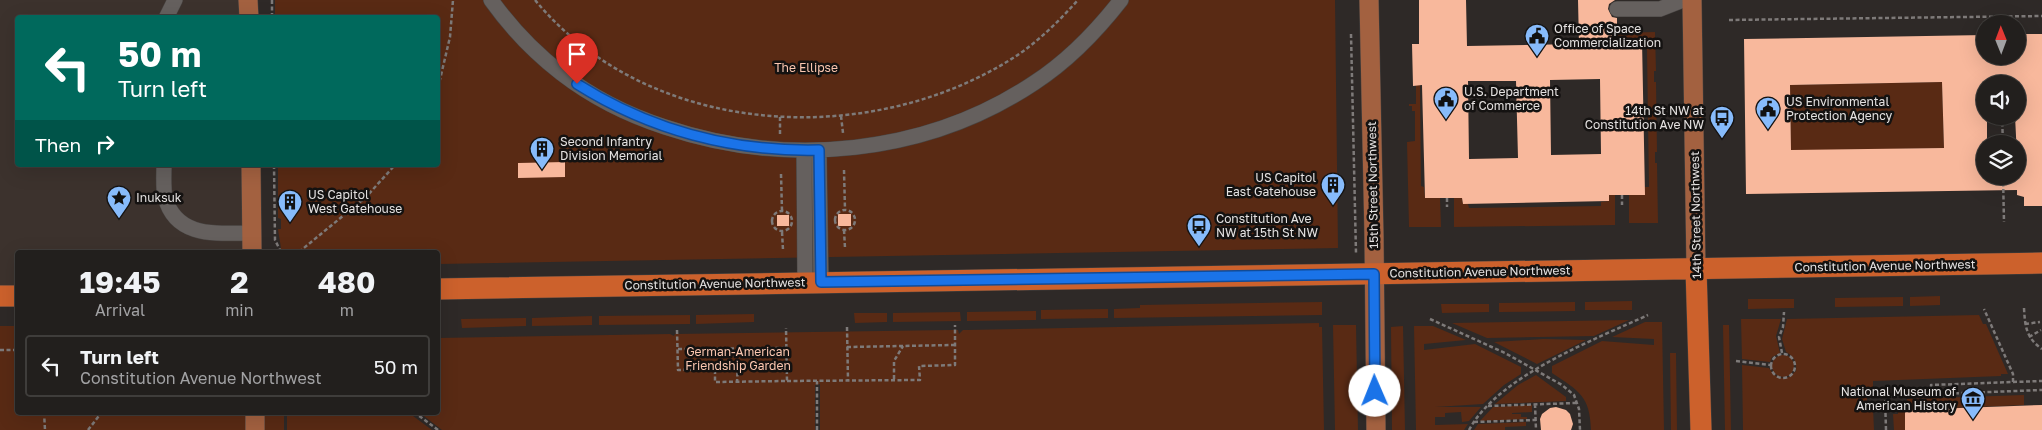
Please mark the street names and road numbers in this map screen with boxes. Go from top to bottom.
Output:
street label: 15th Street Northwest [1364,121,1381,249]
street label: 14th Street Northwest [1687,151,1704,279]
street label: Constitution Avenue Northwest [1794,256,1976,275]
street label: Constitution Avenue Northwest [1389,262,1571,281]
street label: Constitution Avenue Northwest [624,274,806,293]

